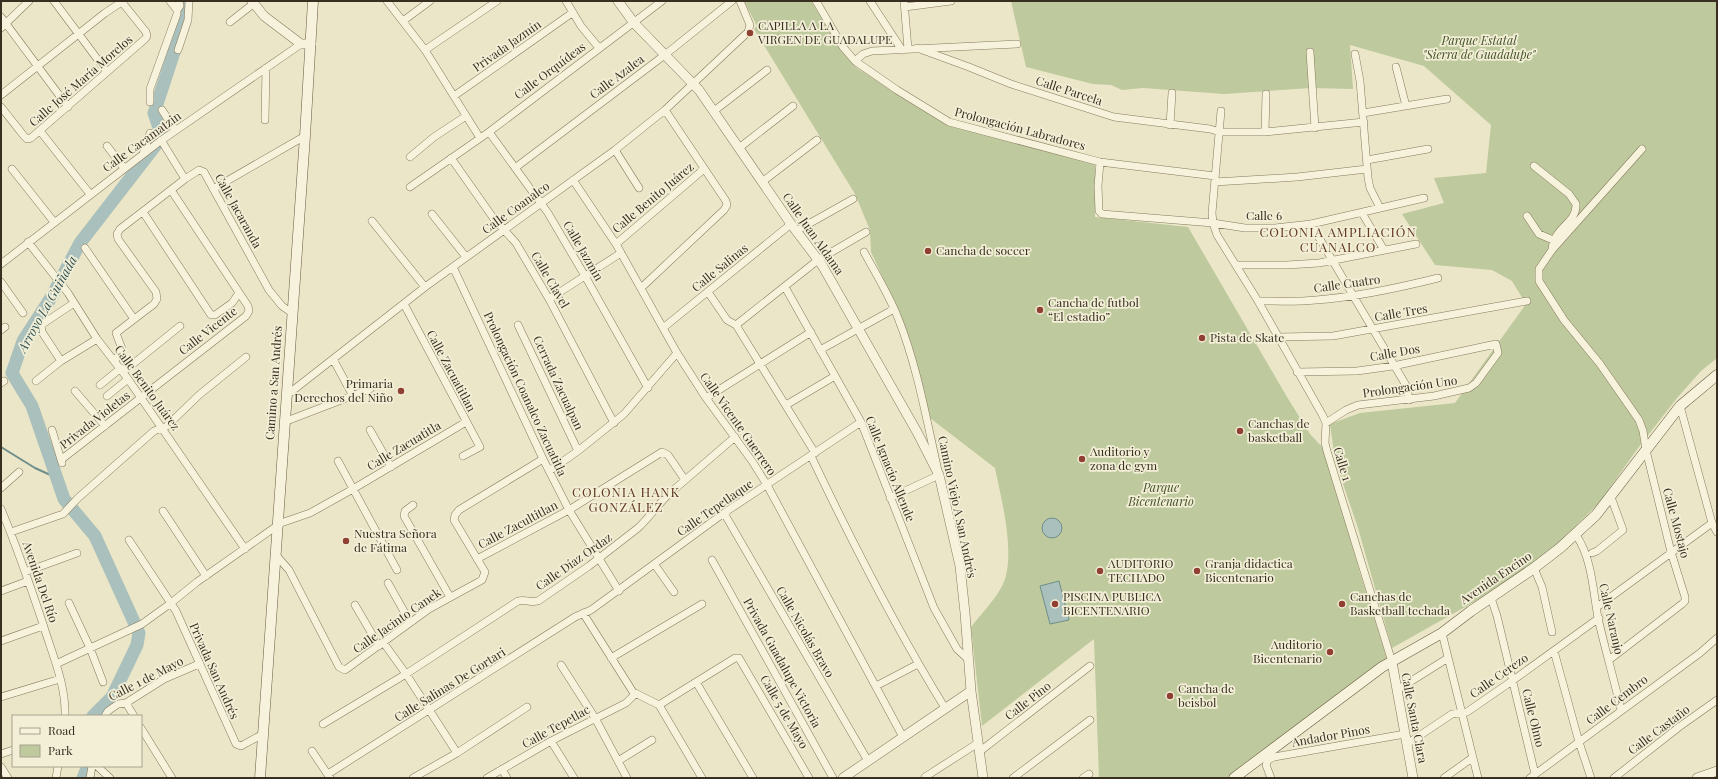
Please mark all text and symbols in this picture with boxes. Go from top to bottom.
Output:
street label: Privada Jazmín [469,16,544,75]
place label: CAPILLA A LA VIRGEN DE GUADALUPE [757,17,892,47]
marker: CAPILLA A LA VIRGEN DE GUADALUPE [745,28,755,38]
street label: Calle José María Morelos [25,31,135,130]
park label: Parque Estatal "Sierra de Guadalupe" [1423,32,1537,62]
street label: Calle Orquídeas [510,38,588,102]
street label: Calle Azalea [586,50,647,102]
street label: Calle Parcela [1034,72,1105,108]
street label: Prolongación Labradores [953,103,1088,153]
street label: Calle Cacamatzin [99,107,184,175]
street label: Calle Benito Juárez [608,158,697,236]
street label: Calle Jacaranda [212,170,266,251]
street label: Calle Coanalco [478,177,553,237]
street label: Calle Juan Aldama [779,189,848,278]
street label: Calle 6 [1246,207,1282,223]
street label: Calle Jazmín [560,218,607,283]
district label: COLONIA AMPLIACIÓN CUANALCO [1259,223,1417,255]
street label: Calle Salinas [688,240,751,295]
place label: Cancha de soccer [936,242,1031,258]
marker: Cancha de soccer [923,246,933,256]
street label: Calle Clavel [528,248,574,311]
water label: Arroyo La Guiñada [12,252,80,357]
street label: Calle Cuatro [1312,270,1382,296]
place label: Cancha de futbol “El estadio” [1048,294,1140,324]
street label: Calle Tres [1373,299,1429,325]
street label: Calle Vicente [175,302,240,358]
marker: Cancha de futbol “El estadio” [1035,305,1045,315]
street label: Prolongación Coanalco Zacuatitla [481,309,571,478]
street label: Camino a San Andrés [261,325,285,441]
street label: Calle Zacuatitlan [424,327,480,414]
place label: Pista de Skate [1210,329,1284,345]
street label: Cerrada Zacualpan [530,333,588,432]
marker: Pista de Skate [1197,333,1207,343]
street label: Calle Dos [1368,340,1421,364]
street label: Calle Benito Juárez [111,342,184,433]
street label: Calle Vicente Guerrero [697,369,781,478]
street label: Prolongación Uno [1361,371,1459,401]
place label: Primaria Derechos del Niño [294,375,393,405]
marker: Primaria Derechos del Niño [396,386,406,396]
street label: Privada Violetas [56,387,133,452]
street label: Calle Ignacio Allende [862,413,919,524]
place label: Canchas de basketball [1248,415,1310,445]
street label: Calle Zacuatitla [364,417,443,473]
marker: Canchas de basketball [1235,426,1245,436]
street label: Camino Viejo A San Andrés [935,434,981,579]
place label: Auditorio y zona de gym [1089,443,1158,473]
street label: Calle 1 [1330,445,1356,483]
marker: Auditorio y zona de gym [1077,454,1087,464]
street label: Calle Tepetlaque [673,475,756,539]
park label: Parque Bicentenario [1127,479,1194,509]
district label: COLONIA HANK GONZÁLEZ [572,483,680,515]
street label: Calle Mostajo [1660,486,1694,560]
street label: Calle Zacultitlan [475,496,560,552]
place label: Nuestra Señora de Fátima [354,525,437,555]
street label: Calle Díaz Ordaz [532,529,615,593]
marker: Nuestra Señora de Fátima [341,536,351,546]
street label: Avenida Del Río [19,538,62,625]
street label: Avenida Encino [1456,547,1535,608]
place label: AUDITORIO TECHADO [1107,555,1173,585]
place label: Granja didactica Bicentenario [1205,555,1293,585]
marker: AUDITORIO TECHADO [1095,566,1105,576]
marker: Granja didactica Bicentenario [1192,566,1202,576]
street label: Calle Naranjo [1596,582,1628,656]
street label: Calle Nicolás Bravo [773,583,839,680]
street label: Calle Jacinto Canek [349,584,444,657]
place label: PISCINA PUBLICA BICENTENARIO [1063,588,1162,618]
place label: Canchas de Basketball techada [1350,588,1450,618]
street label: Privada Guadalupe Victoria [740,595,825,730]
marker: PISCINA PUBLICA BICENTENARIO [1050,599,1060,609]
marker: Canchas de Basketball techada [1337,599,1347,609]
street label: Privada San Andrés [186,620,243,721]
place label: Auditorio Bicentenario [1253,636,1322,666]
street label: Calle Salinas De Gortari [391,643,508,725]
marker: Auditorio Bicentenario [1325,647,1335,657]
street label: Calle Cerezo [1466,649,1531,701]
street label: Calle 1 de Mayo [105,652,186,704]
street label: Calle Cembro [1582,670,1651,728]
street label: Calle Santa Clara [1398,671,1432,764]
street label: Calle 5 de Mayo [757,672,813,752]
street label: Calle Pino [1001,677,1054,723]
place label: Cancha de beisbol [1178,680,1234,710]
street label: Calle Olmo [1519,687,1549,749]
marker: Cancha de beisbol [1165,691,1175,701]
street label: Calle Castaño [1624,700,1693,758]
street label: Calle Tepetlac [519,701,592,751]
legend [12,715,142,767]
street label: Andador Pinos [1290,720,1371,750]
text: Road [48,722,75,738]
text: Park [48,742,73,758]

